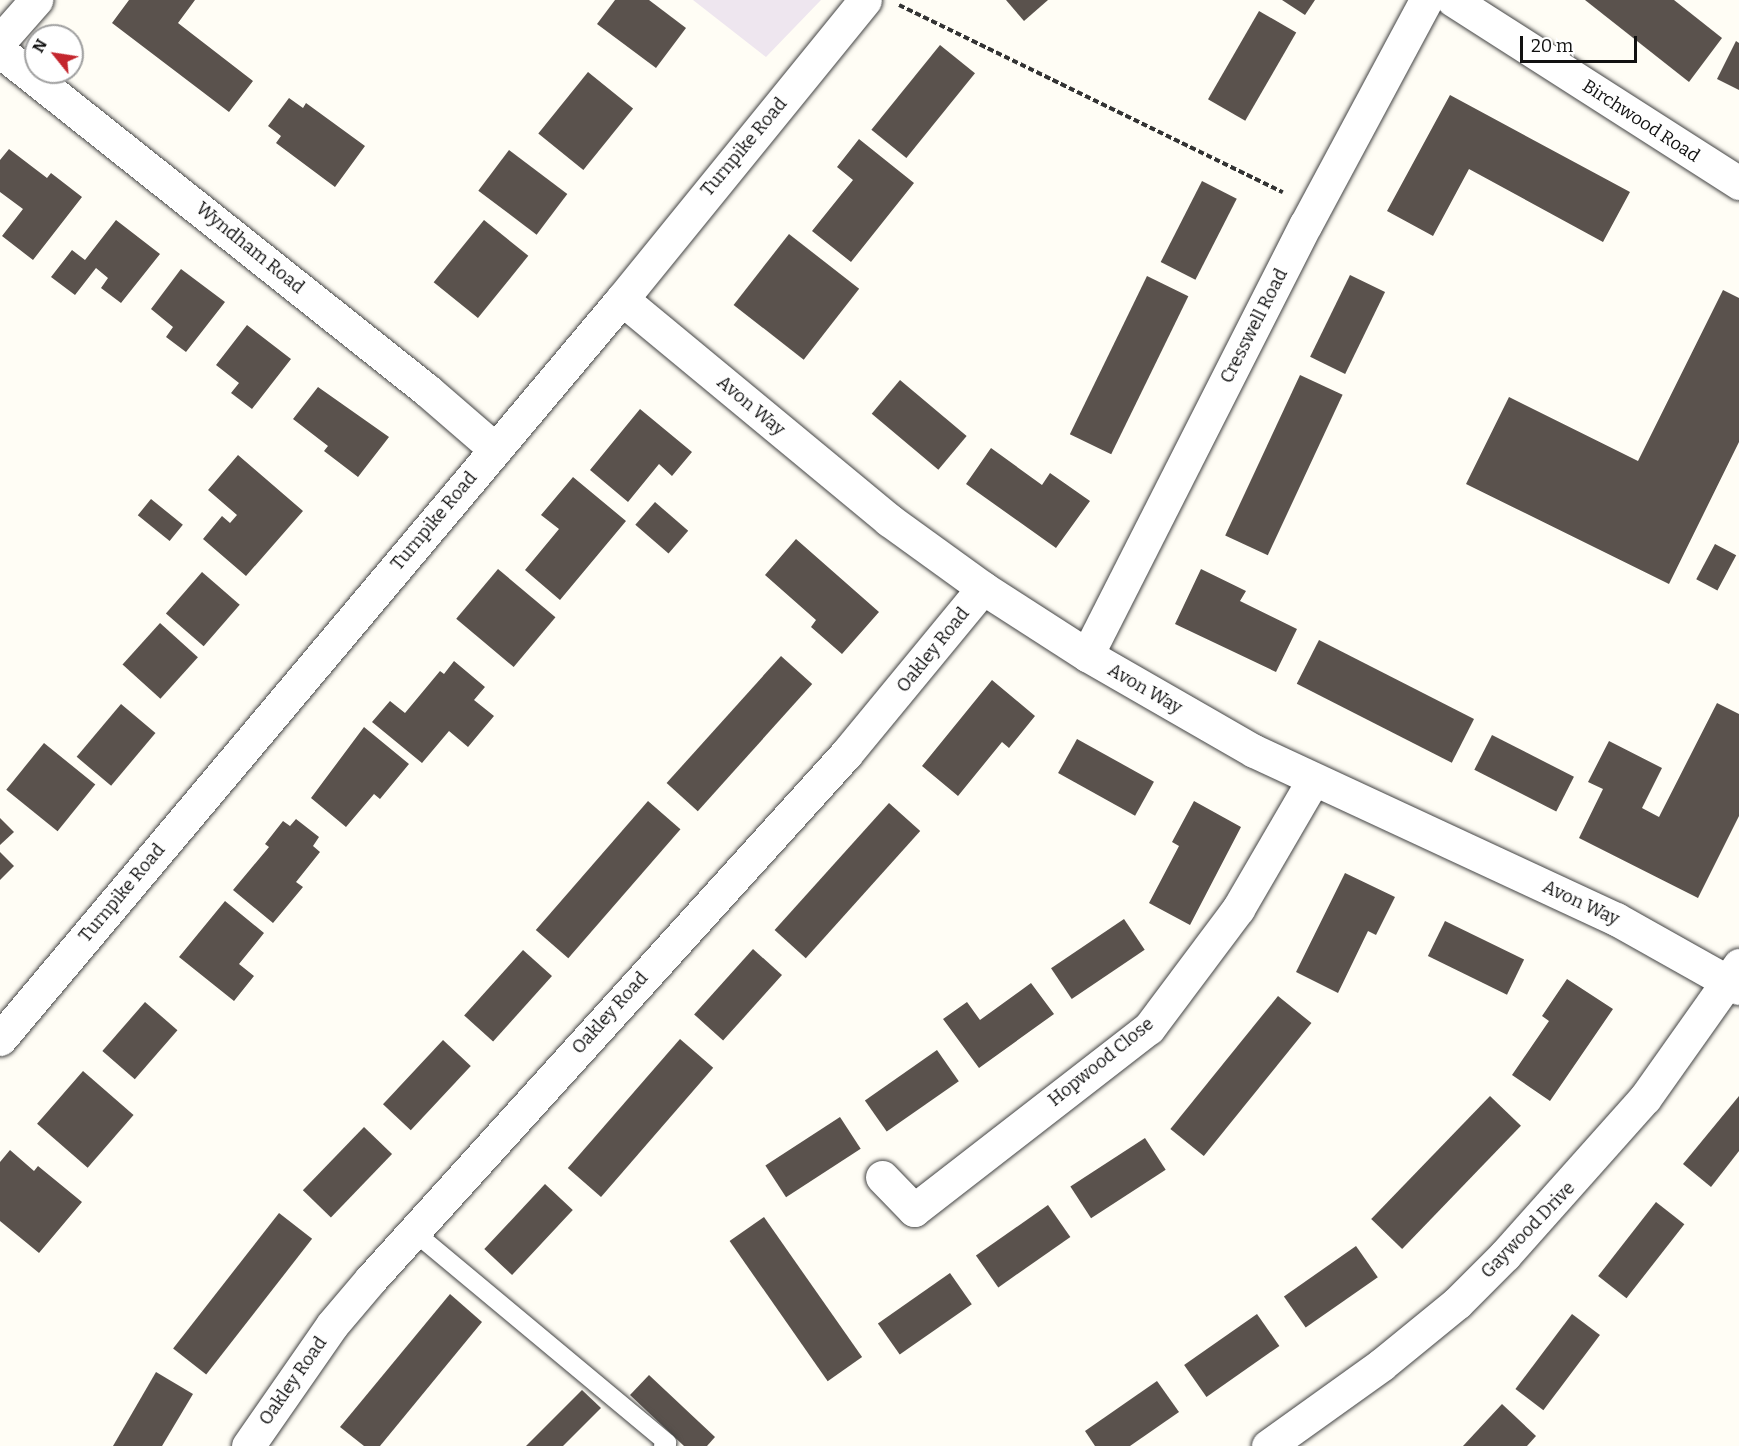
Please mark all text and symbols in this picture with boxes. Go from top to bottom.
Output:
north arrow [24,24,84,84]
scale bar [1523,24,1640,62]
text: 20 m [1531,35,1573,57]
text: N [28,36,51,56]
street label: Birchwood Road [1578,75,1704,167]
street label: Turnpike Road [697,93,791,201]
street label: Wyndham Road [192,198,308,298]
street label: Cresswell Road [1216,265,1292,387]
street label: Avon Way [713,371,789,441]
street label: Turnpike Road [387,467,481,575]
street label: Oakley Road [892,603,974,697]
street label: Avon Way [1104,659,1186,719]
street label: Turnpike Road [75,839,169,947]
street label: Avon Way [1539,876,1623,930]
street label: Oakley Road [568,968,652,1058]
street label: Hopwood Close [1044,1013,1158,1111]
street label: Gaywood Drive [1477,1177,1579,1283]
street label: Oakley Road [255,1333,331,1429]

